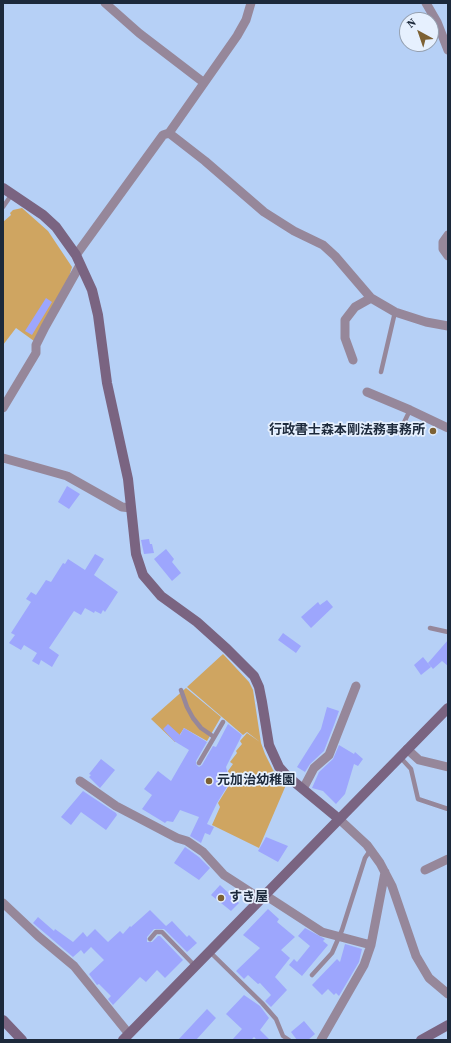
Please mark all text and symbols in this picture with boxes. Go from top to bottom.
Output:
north arrow [399,12,439,52]
text: N [404,15,419,32]
place label: 行政書士森本剛法務事務所 [269,423,425,439]
marker: 行政書士森本剛法務事務所 [428,426,438,436]
place label: 元加治幼稚園 [217,773,295,789]
marker: 元加治幼稚園 [204,776,214,786]
place label: すき屋 [229,890,268,906]
marker: すき屋 [216,893,226,903]

